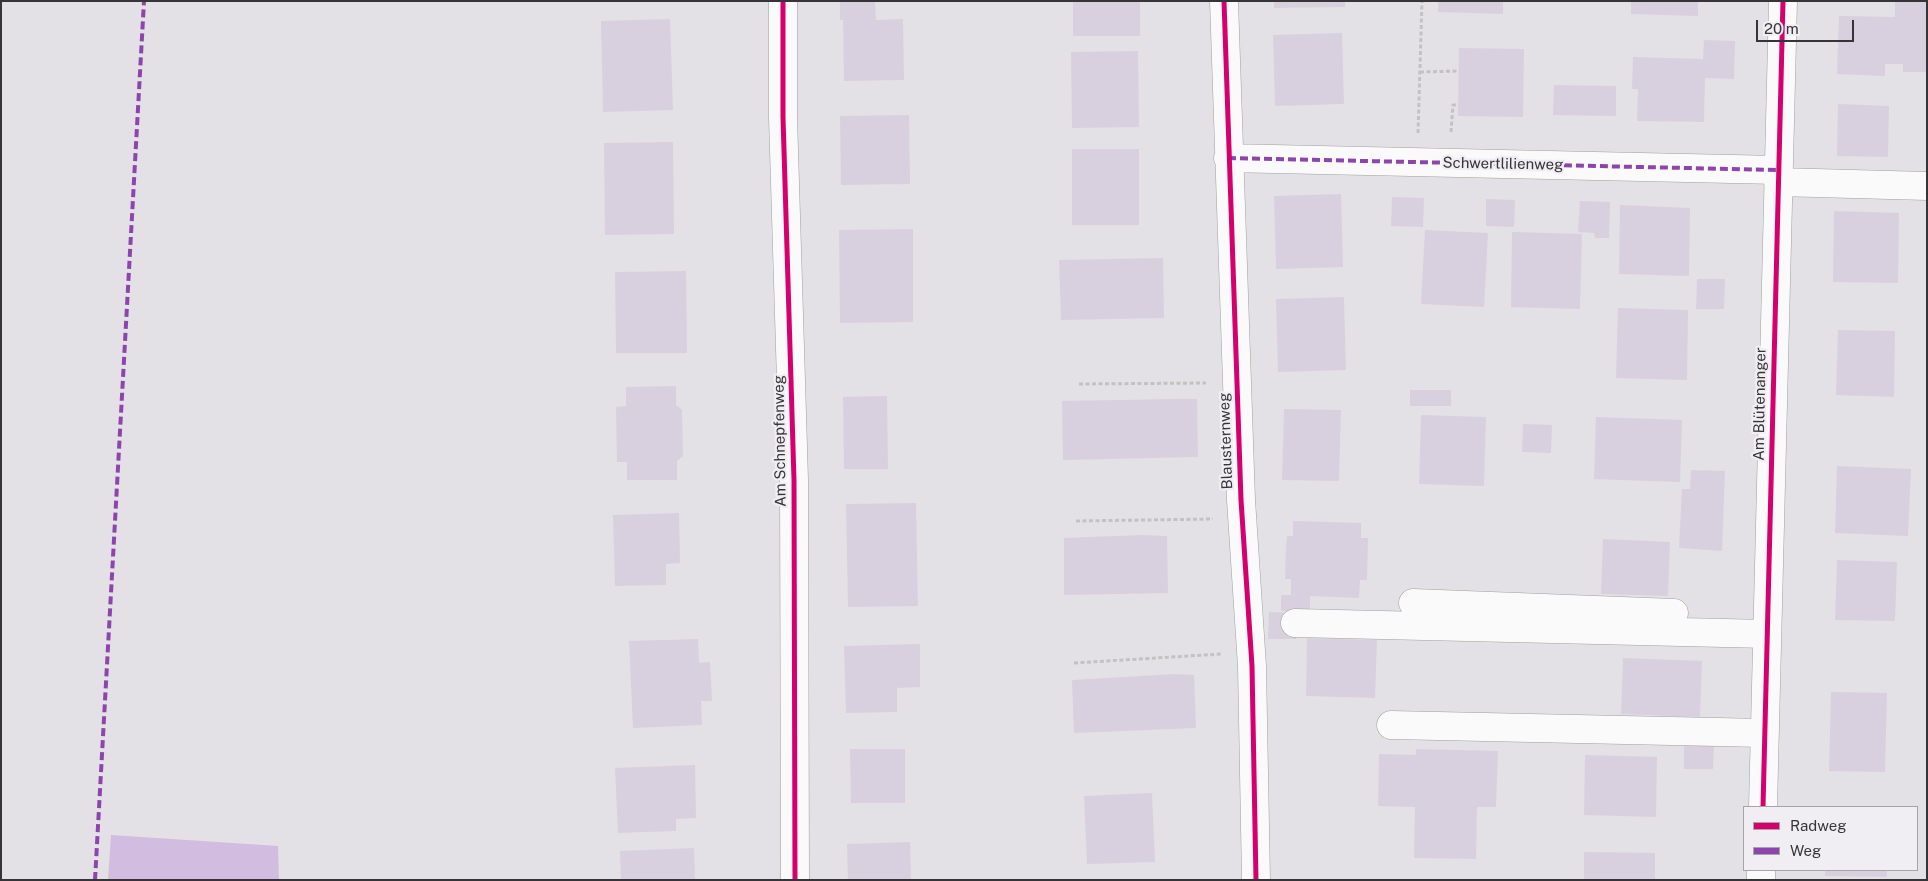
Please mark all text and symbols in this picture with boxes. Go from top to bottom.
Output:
scale bar [1758,10,1856,42]
text: 20 m [1764,20,1799,37]
street label: Schwertlilienweg [1442,154,1564,174]
street label: Am Blütenanger [1750,347,1770,461]
street label: Am Schnepfenweg [770,375,790,507]
street label: Blausternweg [1215,392,1237,490]
legend [1743,806,1918,871]
text: Radweg [1790,817,1847,834]
text: Weg [1790,842,1821,859]

